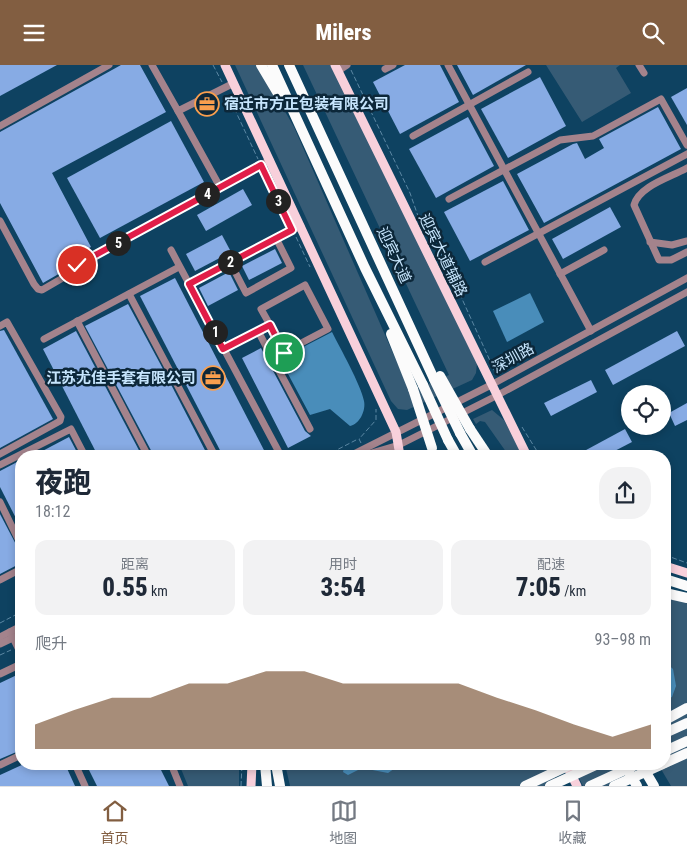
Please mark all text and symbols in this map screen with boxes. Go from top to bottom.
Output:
icon: menu [20,19,48,47]
icon: search [639,19,667,47]
text: Milers [316,20,371,45]
office icon: 宿迁市方正包装有限公司 [194,91,220,117]
place label: 宿迁市方正包装有限公司 [224,95,389,113]
pin: 4 [194,181,220,207]
text: 4 [204,186,211,202]
pin: 3 [266,189,290,213]
text: 3 [275,193,282,209]
street label: 迎宾大道辅路 [415,211,471,299]
street label: 迎宾大道 [373,224,415,286]
pin: 5 [106,231,130,255]
text: 5 [115,235,122,251]
pin [56,244,98,286]
pin: 2 [218,249,242,275]
icon: check [63,251,91,279]
text: 2 [227,254,234,270]
pin: 1 [202,319,228,345]
text: 1 [212,324,219,340]
pin [263,332,305,374]
icon: arrive [270,339,298,367]
street label: 深圳路 [489,339,537,377]
office icon: 江苏尤佳手套有限公司 [200,365,226,391]
place label: 江苏尤佳手套有限公司 [46,369,196,387]
map controls [621,385,671,435]
button: locate [621,385,671,435]
text: 夜跑 [35,466,91,499]
button: share [599,467,651,519]
text: 18:12 [35,502,70,521]
text: 距离 [121,556,149,572]
text: 用时 [329,556,357,572]
text: 配速 [537,556,565,572]
text: 0.55 [102,573,148,602]
text: 3:54 [320,573,366,602]
text: 7:05 [516,573,561,602]
text: km [148,583,168,599]
text: /km [561,583,586,599]
text: 93–98 m [595,630,651,649]
text: 爬升 [35,634,67,653]
tab: 首页 [101,797,129,847]
tab: 地图 [330,797,358,847]
tab: 收藏 [559,797,587,847]

